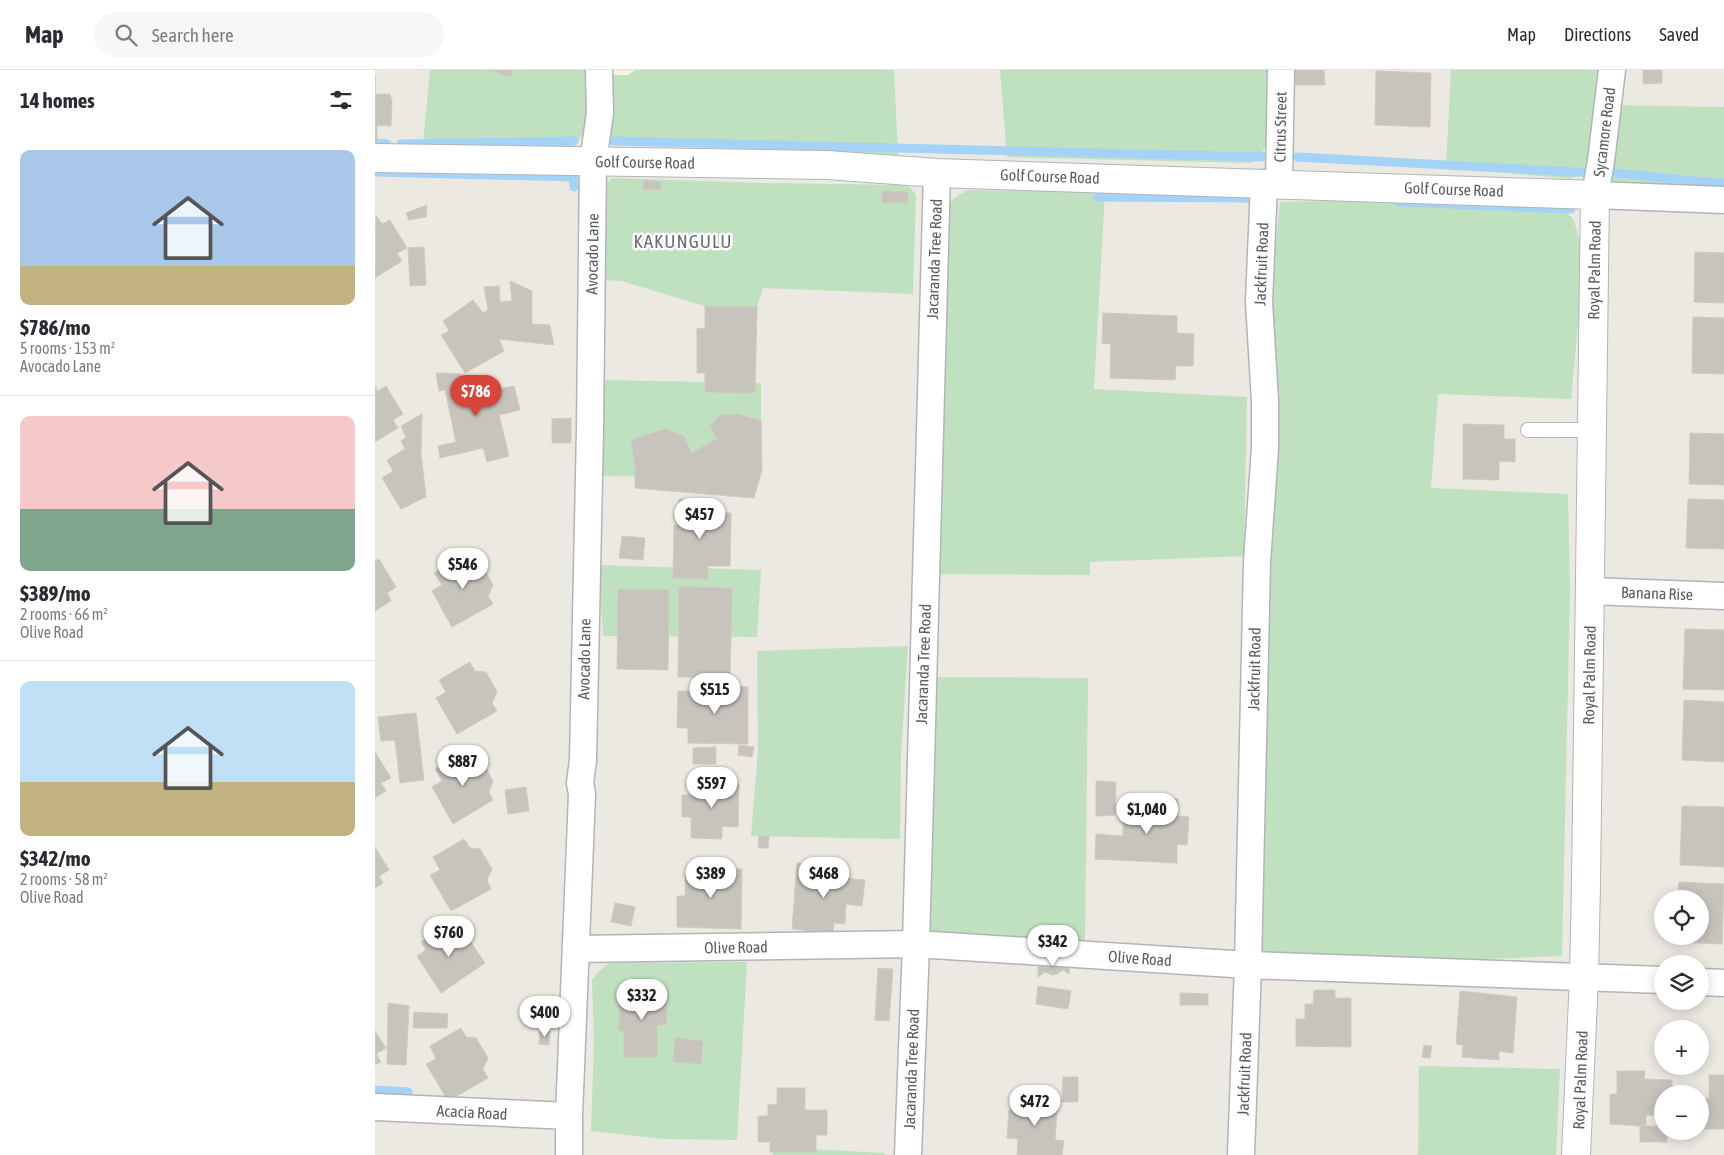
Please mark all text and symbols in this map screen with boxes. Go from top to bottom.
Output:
search box [94,12,444,57]
text: Map [25,21,64,48]
icon: search [112,21,140,49]
text: Search here [152,24,234,46]
text: Map [1507,24,1536,45]
text: Directions [1564,24,1631,45]
text: Saved [1659,24,1699,45]
icon: filters [327,86,355,114]
street label: Sycamore Road [1590,86,1619,178]
text: 14 homes [20,88,95,112]
street label: Citrus Street [1270,91,1290,163]
street label: Golf Course Road [595,152,695,172]
street label: Golf Course Road [1000,165,1100,187]
street label: Golf Course Road [1404,178,1504,200]
icon: home [143,183,233,273]
street label: Jacaranda Tree Road [923,198,945,320]
street label: Avocado Lane [582,213,602,295]
street label: Royal Palm Road [1584,220,1605,320]
street label: Jackfruit Road [1251,222,1271,306]
district label: KAKUNGULU [633,230,733,252]
text: $786/mo [20,315,91,339]
text: 5 rooms · 153 m² [20,339,115,357]
text: Avocado Lane [20,357,101,375]
pin: $786 [446,374,506,417]
text: $786 [461,382,491,400]
icon: home [143,448,233,538]
pin: $457 [670,498,730,540]
text: $457 [685,505,715,523]
pin: $546 [433,548,493,590]
text: $546 [448,555,478,573]
text: $389/mo [20,581,91,605]
street label: Banana Rise [1621,583,1693,603]
street label: Jacaranda Tree Road [912,603,934,725]
text: 2 rooms · 66 m² [20,605,108,623]
street label: Avocado Lane [574,618,594,700]
text: Olive Road [20,623,84,641]
street label: Royal Palm Road [1579,625,1600,725]
street label: Jackfruit Road [1244,627,1264,711]
pin: $515 [685,672,745,715]
text: $515 [700,680,730,698]
icon: home [143,713,233,803]
pin: $887 [433,744,493,787]
text: $887 [448,752,478,770]
pin: $597 [682,766,742,809]
text: $597 [697,774,727,792]
pin: $1,040 [1106,792,1188,835]
text: $1,040 [1127,800,1167,818]
text: $342/mo [20,846,91,870]
pin: $389 [681,856,741,899]
pin: $468 [794,856,854,899]
text: $389 [696,864,726,882]
text: $468 [809,864,839,882]
text: 2 rooms · 58 m² [20,870,108,888]
text: Olive Road [20,888,84,906]
map controls [1654,890,1709,1140]
button: locate [1654,890,1709,945]
pin: $760 [419,916,479,958]
text: $760 [434,923,464,941]
pin: $342 [1023,924,1083,967]
text: $342 [1038,932,1068,950]
street label: Olive Road [704,937,768,957]
street label: Olive Road [1108,947,1172,969]
button: layers [1654,955,1709,1010]
pin: $332 [612,978,672,1021]
text: $332 [627,986,657,1004]
pin: $400 [515,996,575,1038]
text: $400 [530,1003,560,1021]
street label: Jacaranda Tree Road [900,1008,922,1130]
button: + [1654,1020,1709,1075]
street label: Royal Palm Road [1569,1030,1592,1130]
street label: Jackfruit Road [1234,1032,1254,1116]
pin: $472 [1005,1084,1065,1127]
button: − [1654,1085,1709,1140]
text: $472 [1020,1092,1050,1110]
street label: Acacia Road [436,1101,508,1123]

